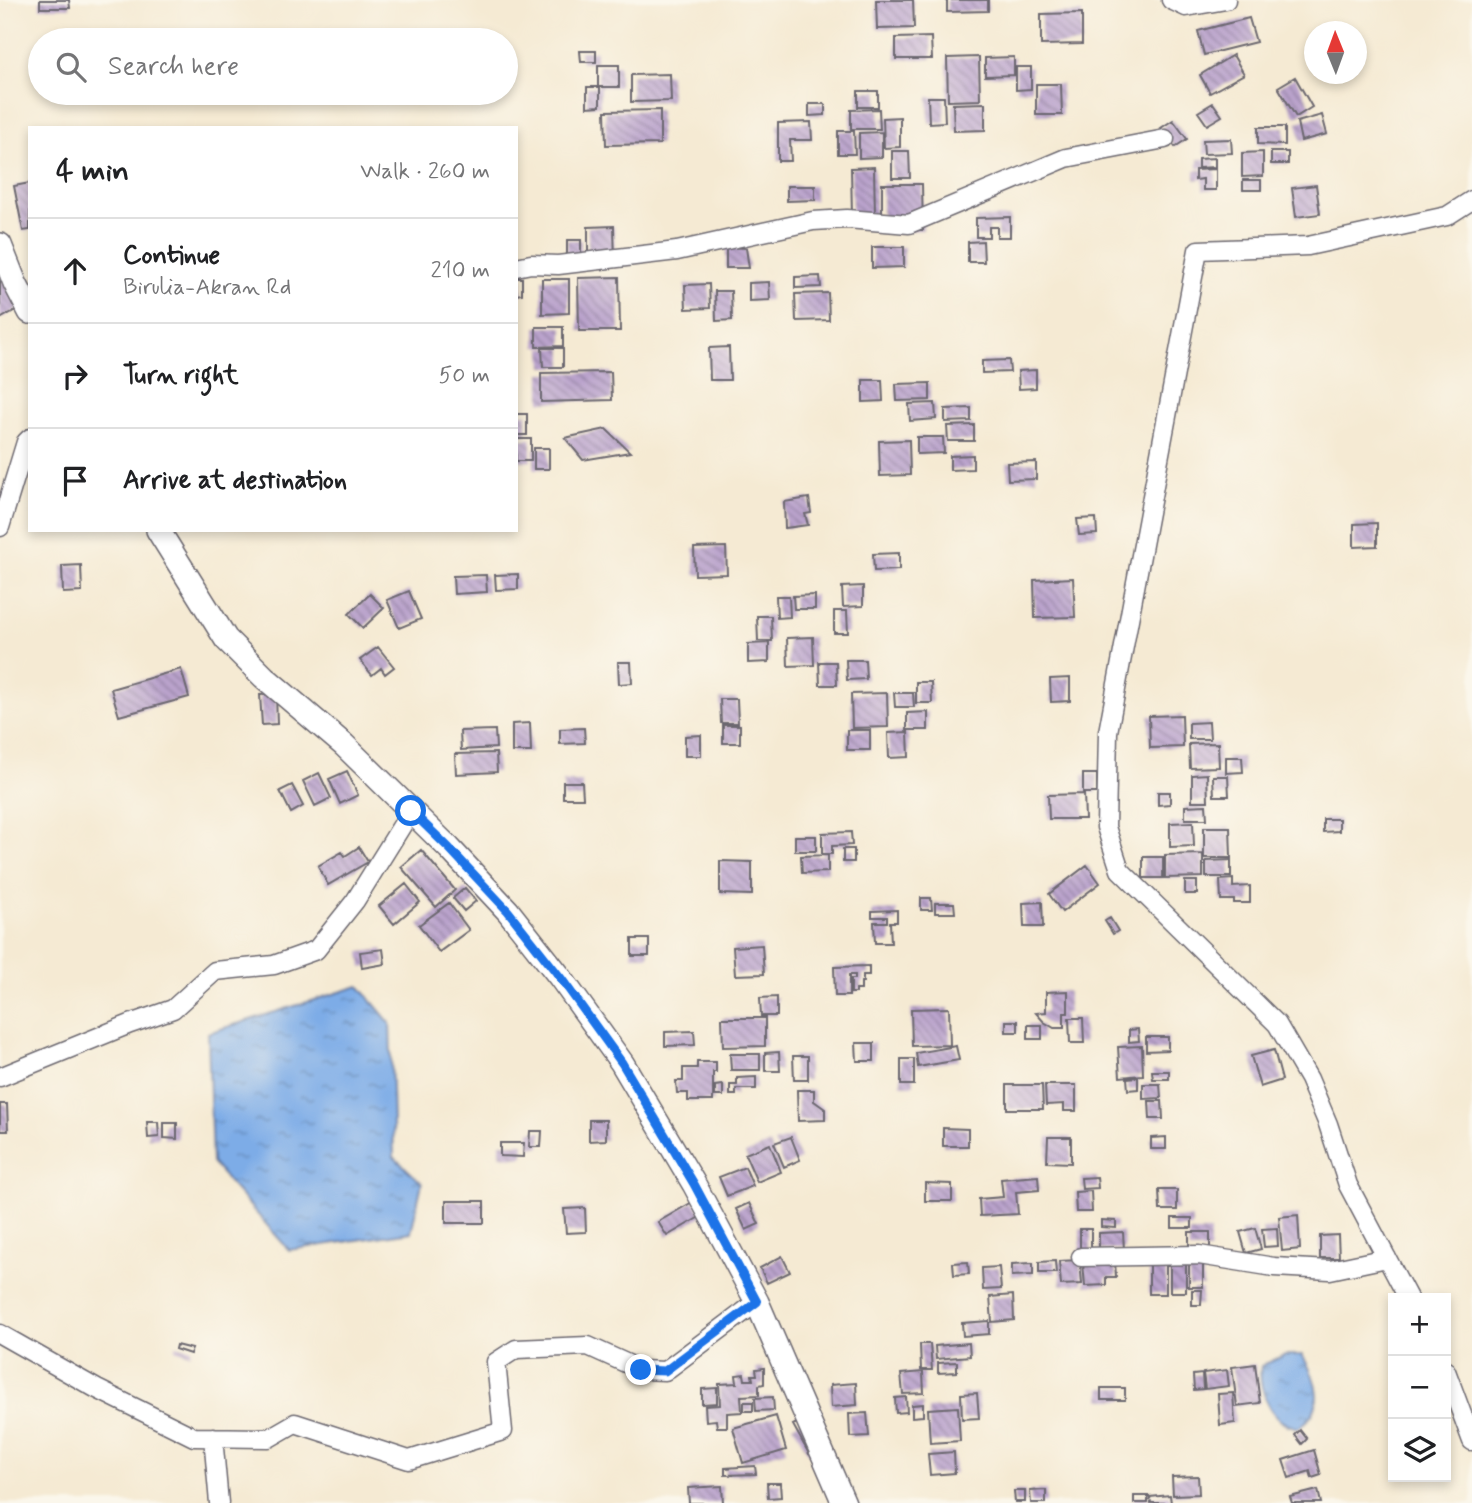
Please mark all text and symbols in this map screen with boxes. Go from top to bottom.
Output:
north arrow [1304,21,1367,84]
search box [28,28,518,105]
icon: search [52,48,90,86]
text: Search here [108,50,239,84]
text: 4 min [56,152,129,191]
text: Walk · 260 m [360,157,490,187]
text: Continue [123,239,220,273]
icon: ahead [56,252,94,290]
text: 210 m [430,256,490,286]
text: Birulia-Akran Rd [123,273,291,303]
icon: right [56,357,94,395]
text: Turn right [123,359,239,393]
text: 50 m [439,361,490,391]
icon: arrive [56,462,94,500]
text: Arrive at destination [123,464,347,498]
route start [395,795,426,826]
map controls [1388,1293,1451,1482]
button: + [1388,1293,1451,1356]
route end [625,1354,656,1385]
button: − [1388,1356,1451,1419]
button: layers [1388,1419,1451,1482]

